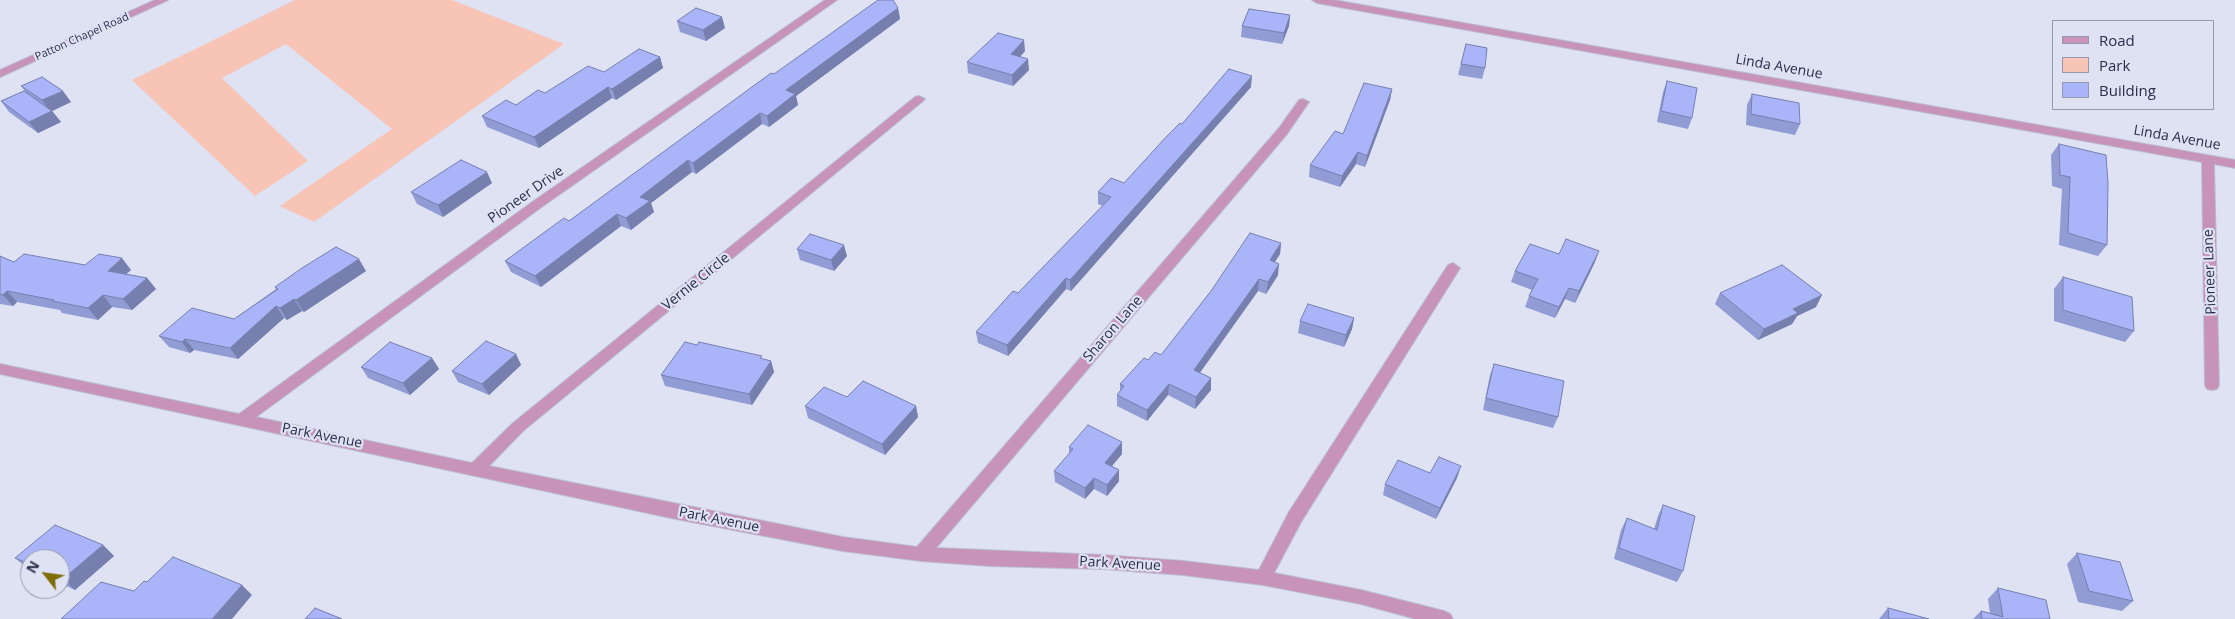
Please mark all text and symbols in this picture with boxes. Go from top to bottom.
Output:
street label: Patton Chapel Road [33,10,131,64]
legend [2052,20,2215,110]
text: Road [2099,30,2135,50]
street label: Linda Avenue [1734,51,1824,83]
text: Park [2099,55,2130,75]
text: Building [2099,80,2156,100]
street label: Linda Avenue [2132,122,2222,154]
street label: Pioneer Drive [485,163,567,227]
street label: Pioneer Lane [2200,229,2220,315]
street label: Vernie Circle [659,250,733,314]
street label: Sharon Lane [1080,293,1146,365]
street label: Park Avenue [280,420,364,452]
street label: Park Avenue [677,504,761,536]
north arrow [20,549,70,599]
street label: Park Avenue [1079,553,1161,575]
text: N [21,557,44,576]

